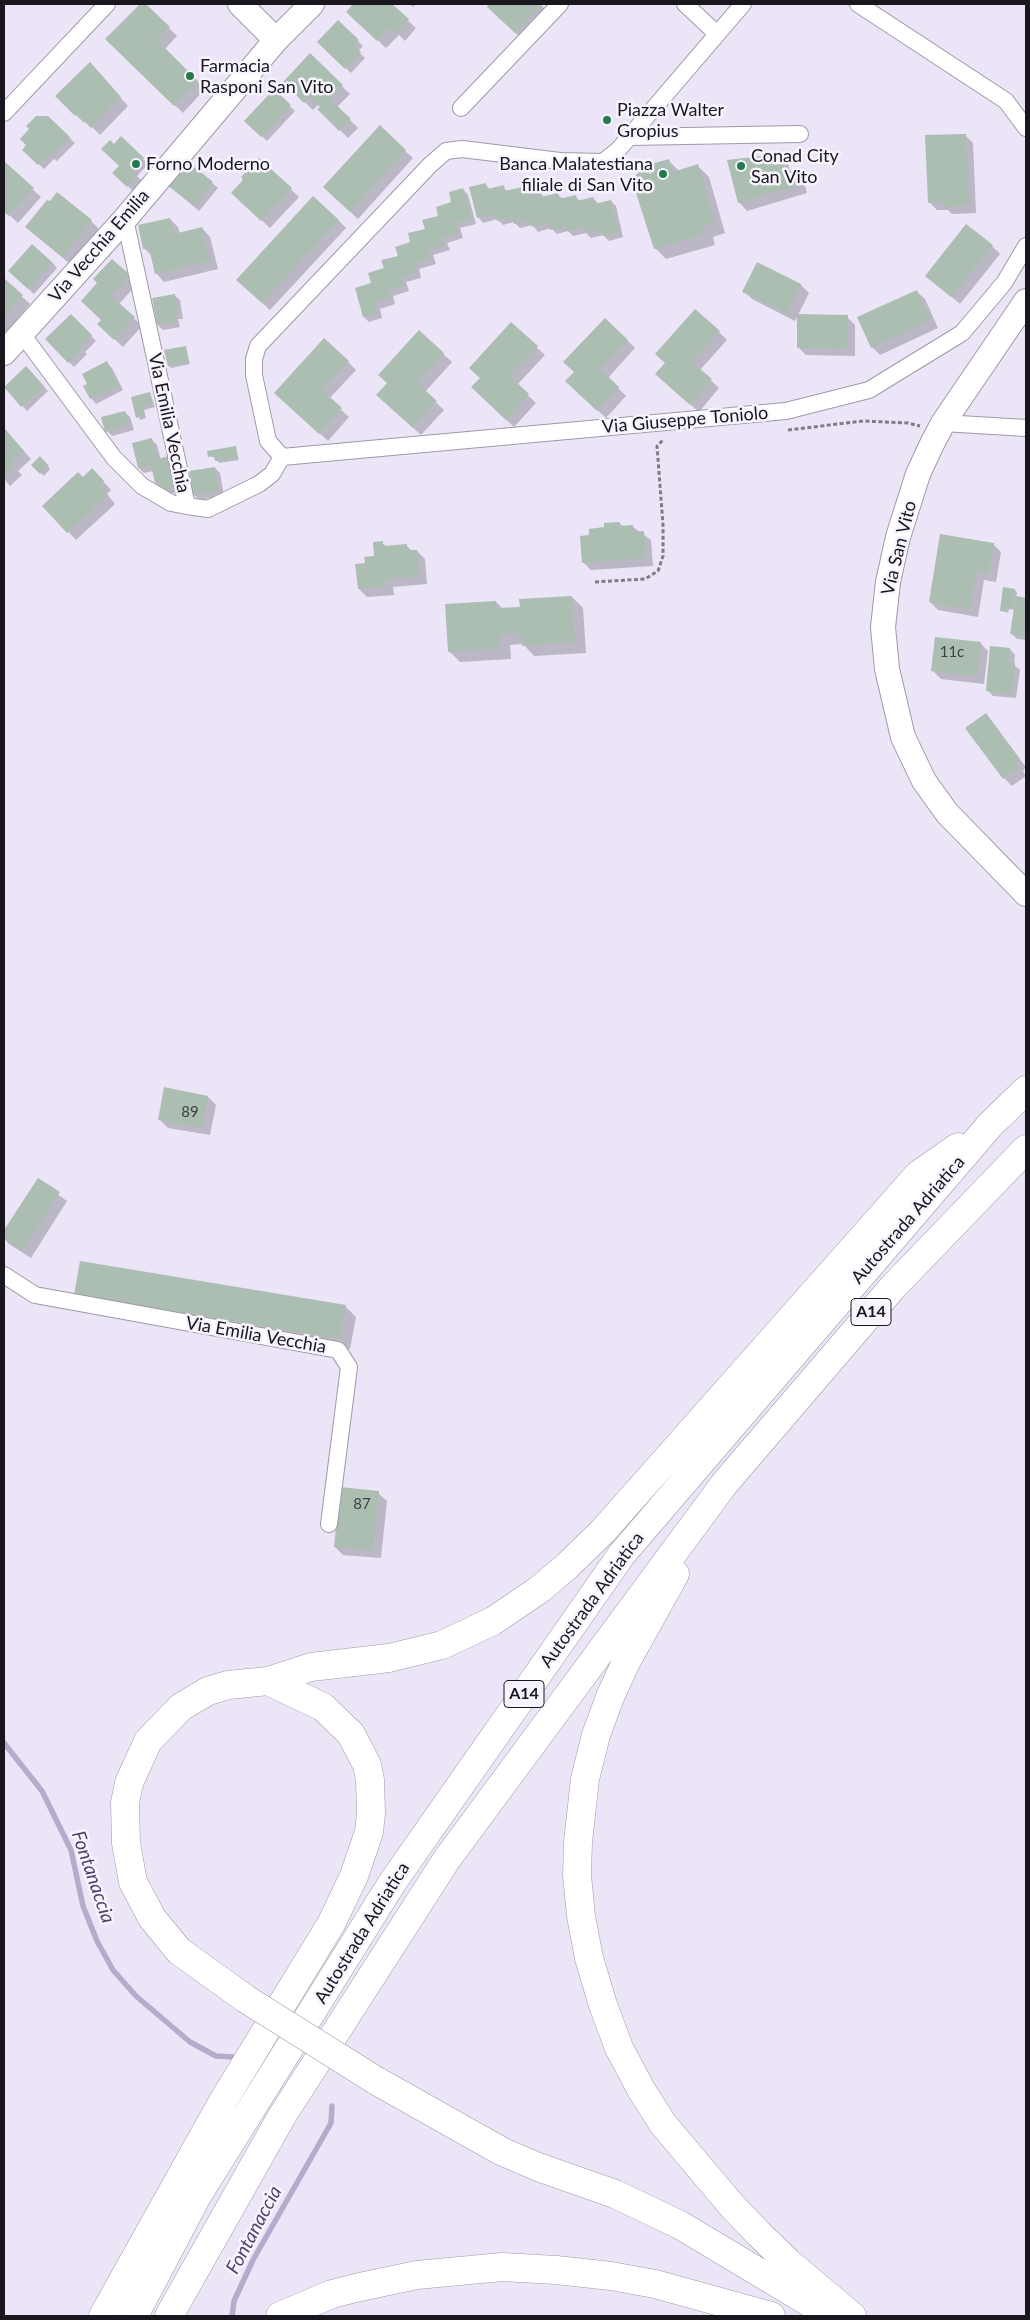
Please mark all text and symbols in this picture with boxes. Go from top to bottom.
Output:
place label: Farmacia Rasponi San Vito [200,55,334,98]
marker: Farmacia Rasponi San Vito [184,70,196,82]
place label: Piazza Walter Gropius [617,99,724,142]
marker: Piazza Walter Gropius [601,114,613,126]
place label: Conad City San Vito [751,145,839,188]
place label: Forno Moderno [146,153,270,175]
place label: Banca Malatestiana filiale di San Vito [499,153,653,195]
marker: Forno Moderno [130,158,142,170]
marker: Conad City San Vito [735,160,747,172]
marker: Banca Malatestiana filiale di San Vito [657,168,669,180]
street label: Via Vecchia Emilia [44,185,154,307]
street label: Via Emilia Vecchia [144,351,194,495]
street label: Via Giuseppe Toniolo [601,402,769,438]
street label: Via San Vito [877,499,921,597]
house number: 11c [940,643,964,661]
house number: 89 [181,1103,199,1121]
street label: Autostrada Adriatica [847,1152,969,1288]
road number: A14 [851,1298,891,1325]
street label: Via Emilia Vecchia [184,1312,328,1358]
house number: 87 [353,1495,371,1513]
street label: Autostrada Adriatica [536,1528,648,1672]
road number: A14 [504,1680,544,1708]
water label: Fontanaccia [67,1828,119,1926]
street label: Autostrada Adriatica [310,1858,414,2008]
water label: Fontanaccia [221,2182,287,2278]

